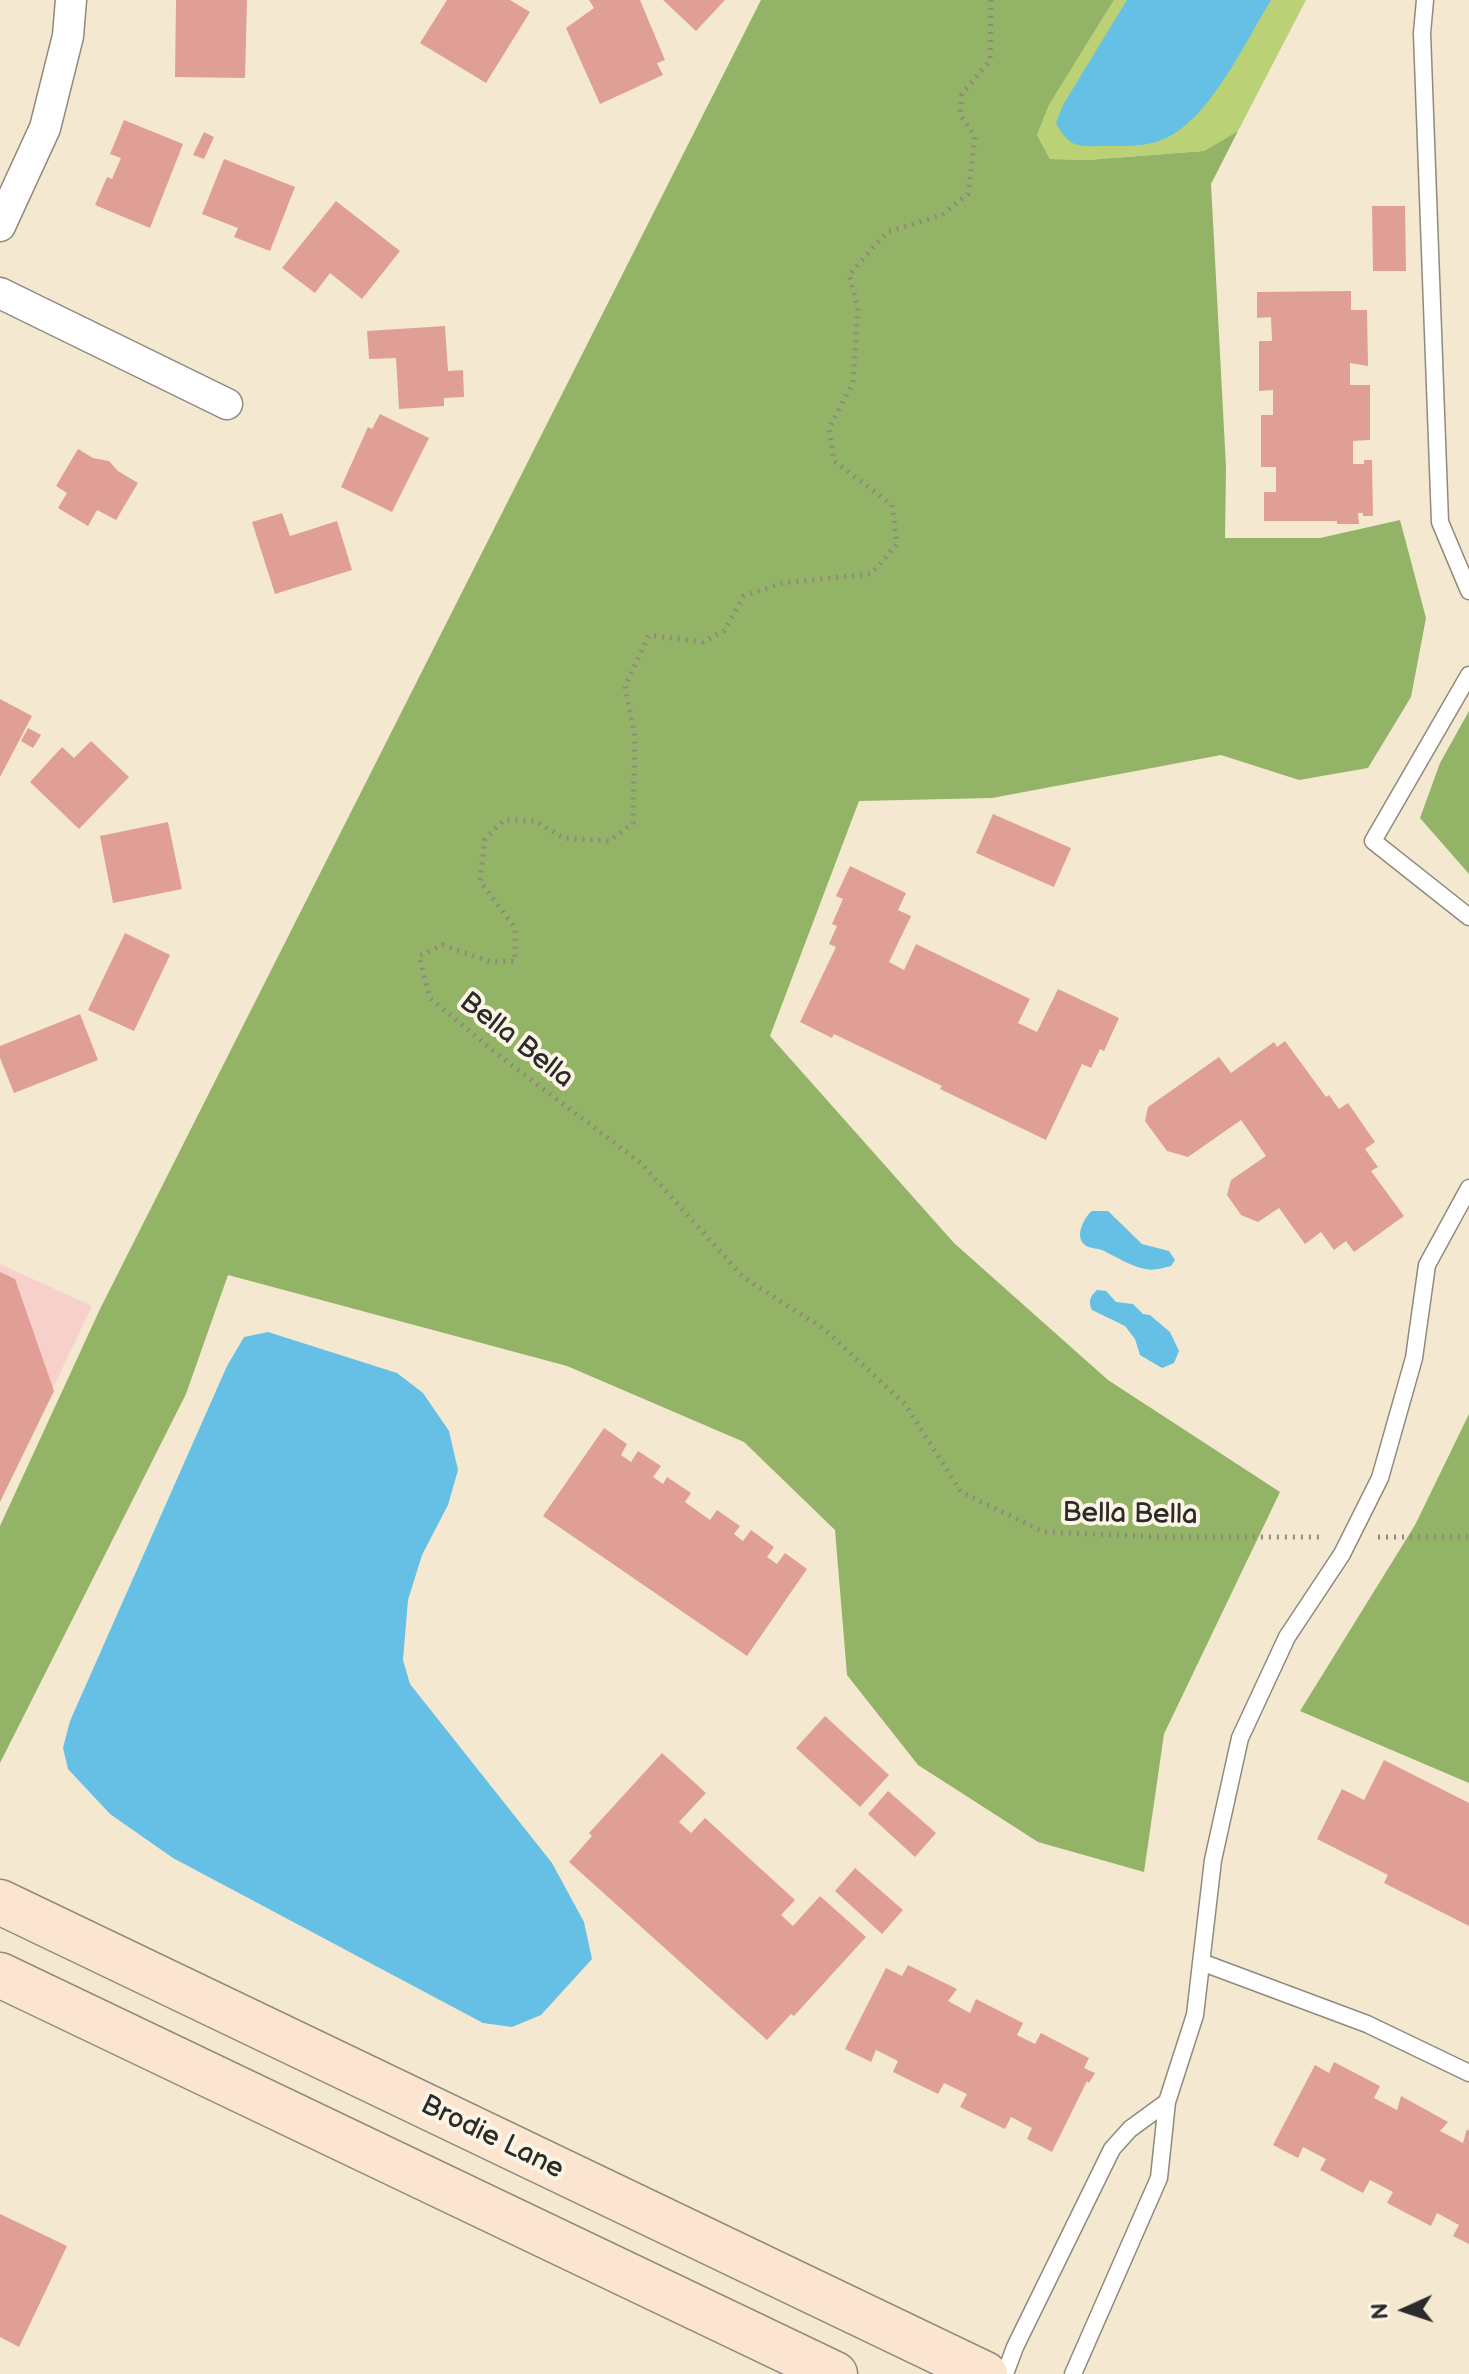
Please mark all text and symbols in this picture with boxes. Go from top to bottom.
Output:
street label: Bella Bella [452,986,580,1096]
street label: Bella Bella [1062,1497,1198,1533]
street label: Brodie Lane [415,2089,569,2187]
north arrow [1365,2270,1445,2350]
text: N [1367,2302,1394,2320]

